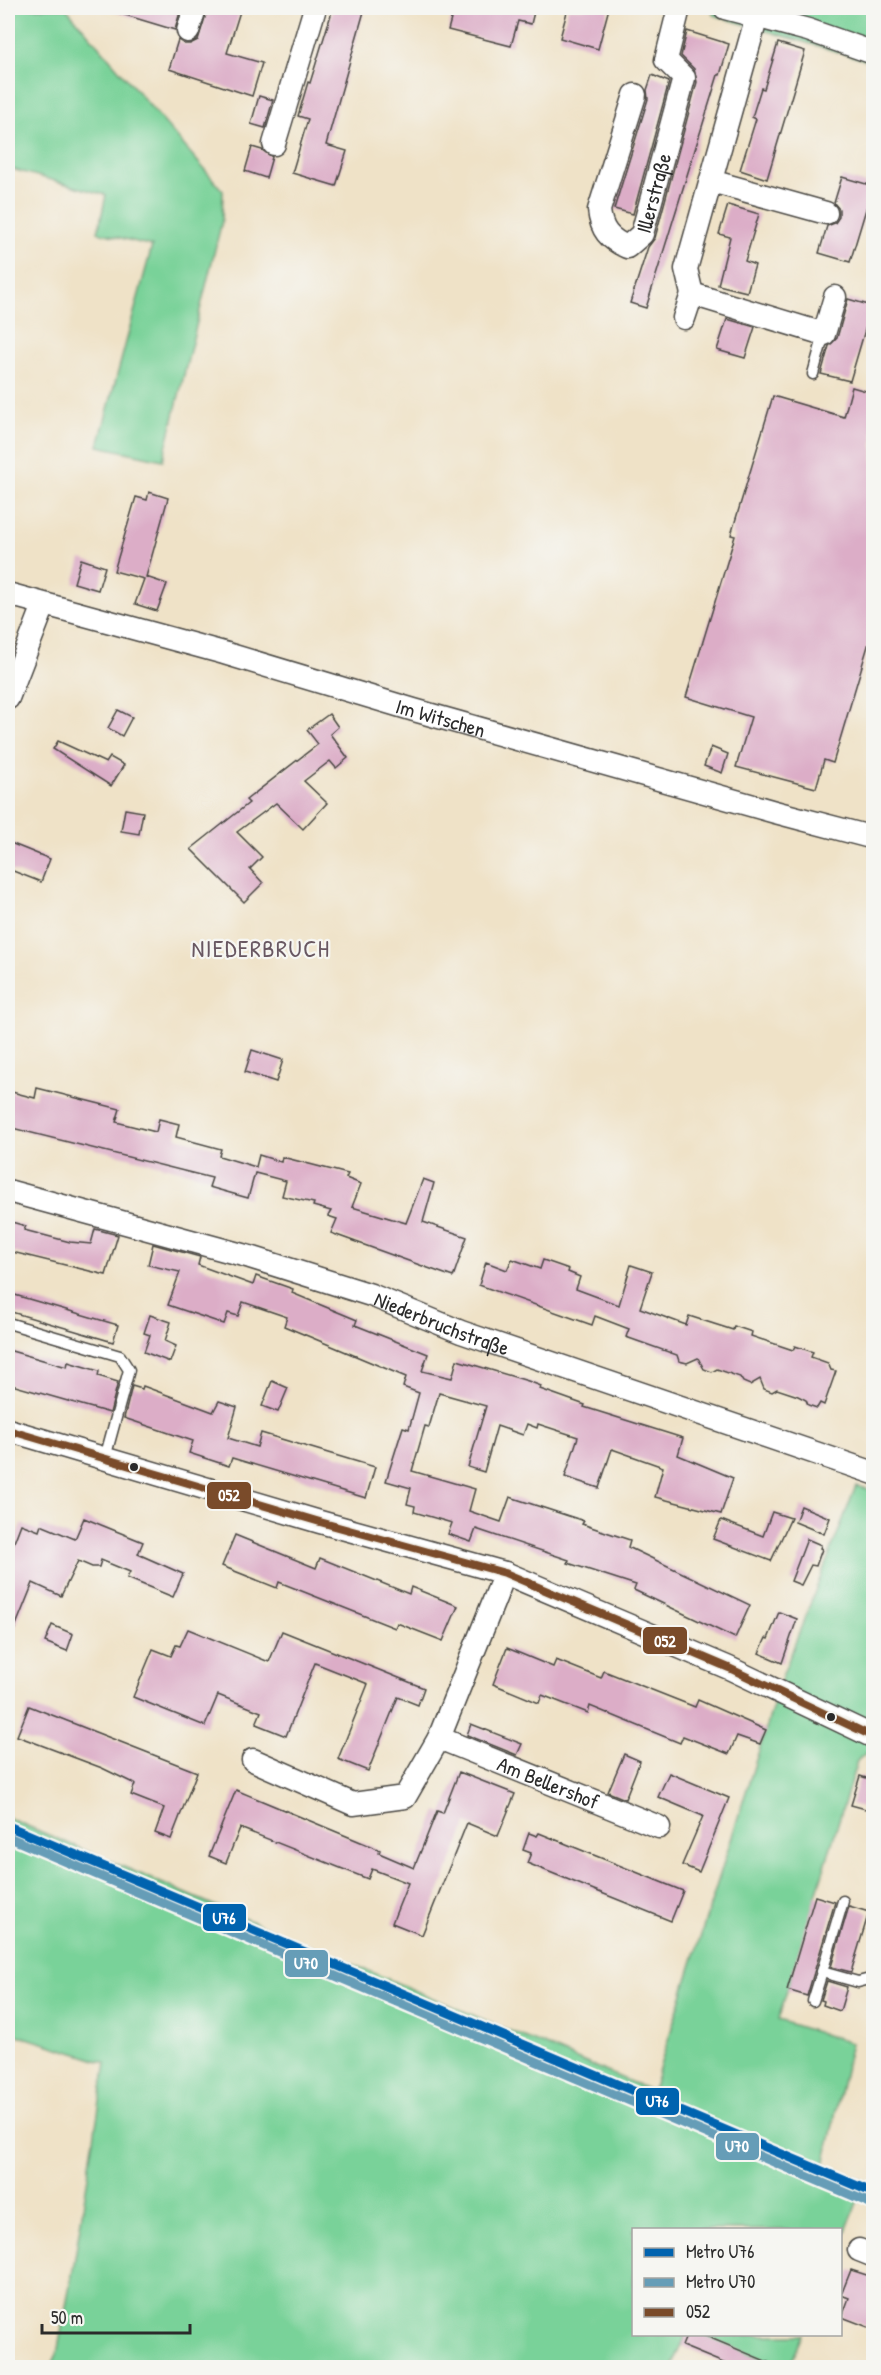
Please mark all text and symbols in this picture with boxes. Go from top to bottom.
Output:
street label: Illerstraße [628,150,678,236]
street label: Im Witschen [392,691,489,744]
district label: NIEDERBRUCH [191,932,331,964]
street label: Niederbruchstraße [370,1284,513,1362]
unlabelled marker [128,1461,140,1473]
line badge: 052 [206,1481,252,1510]
text: 052 [218,1484,240,1506]
line badge: 052 [642,1626,688,1655]
text: 052 [654,1630,676,1652]
unlabelled marker [825,1711,837,1723]
street label: Am Bellershof [493,1749,604,1816]
line badge: U76 [202,1903,247,1932]
text: U76 [212,1907,236,1929]
line badge: U70 [284,1949,329,1978]
text: U70 [294,1952,318,1974]
line badge: U76 [635,2087,680,2116]
text: U76 [645,2090,669,2112]
line badge: U70 [715,2132,760,2161]
text: U70 [725,2135,749,2157]
legend [632,2228,842,2336]
text: Metro U76 [686,2239,754,2264]
text: Metro U70 [686,2269,755,2294]
scale bar [42,2297,190,2335]
text: 052 [686,2299,711,2324]
text: 50 m [51,2305,83,2330]

